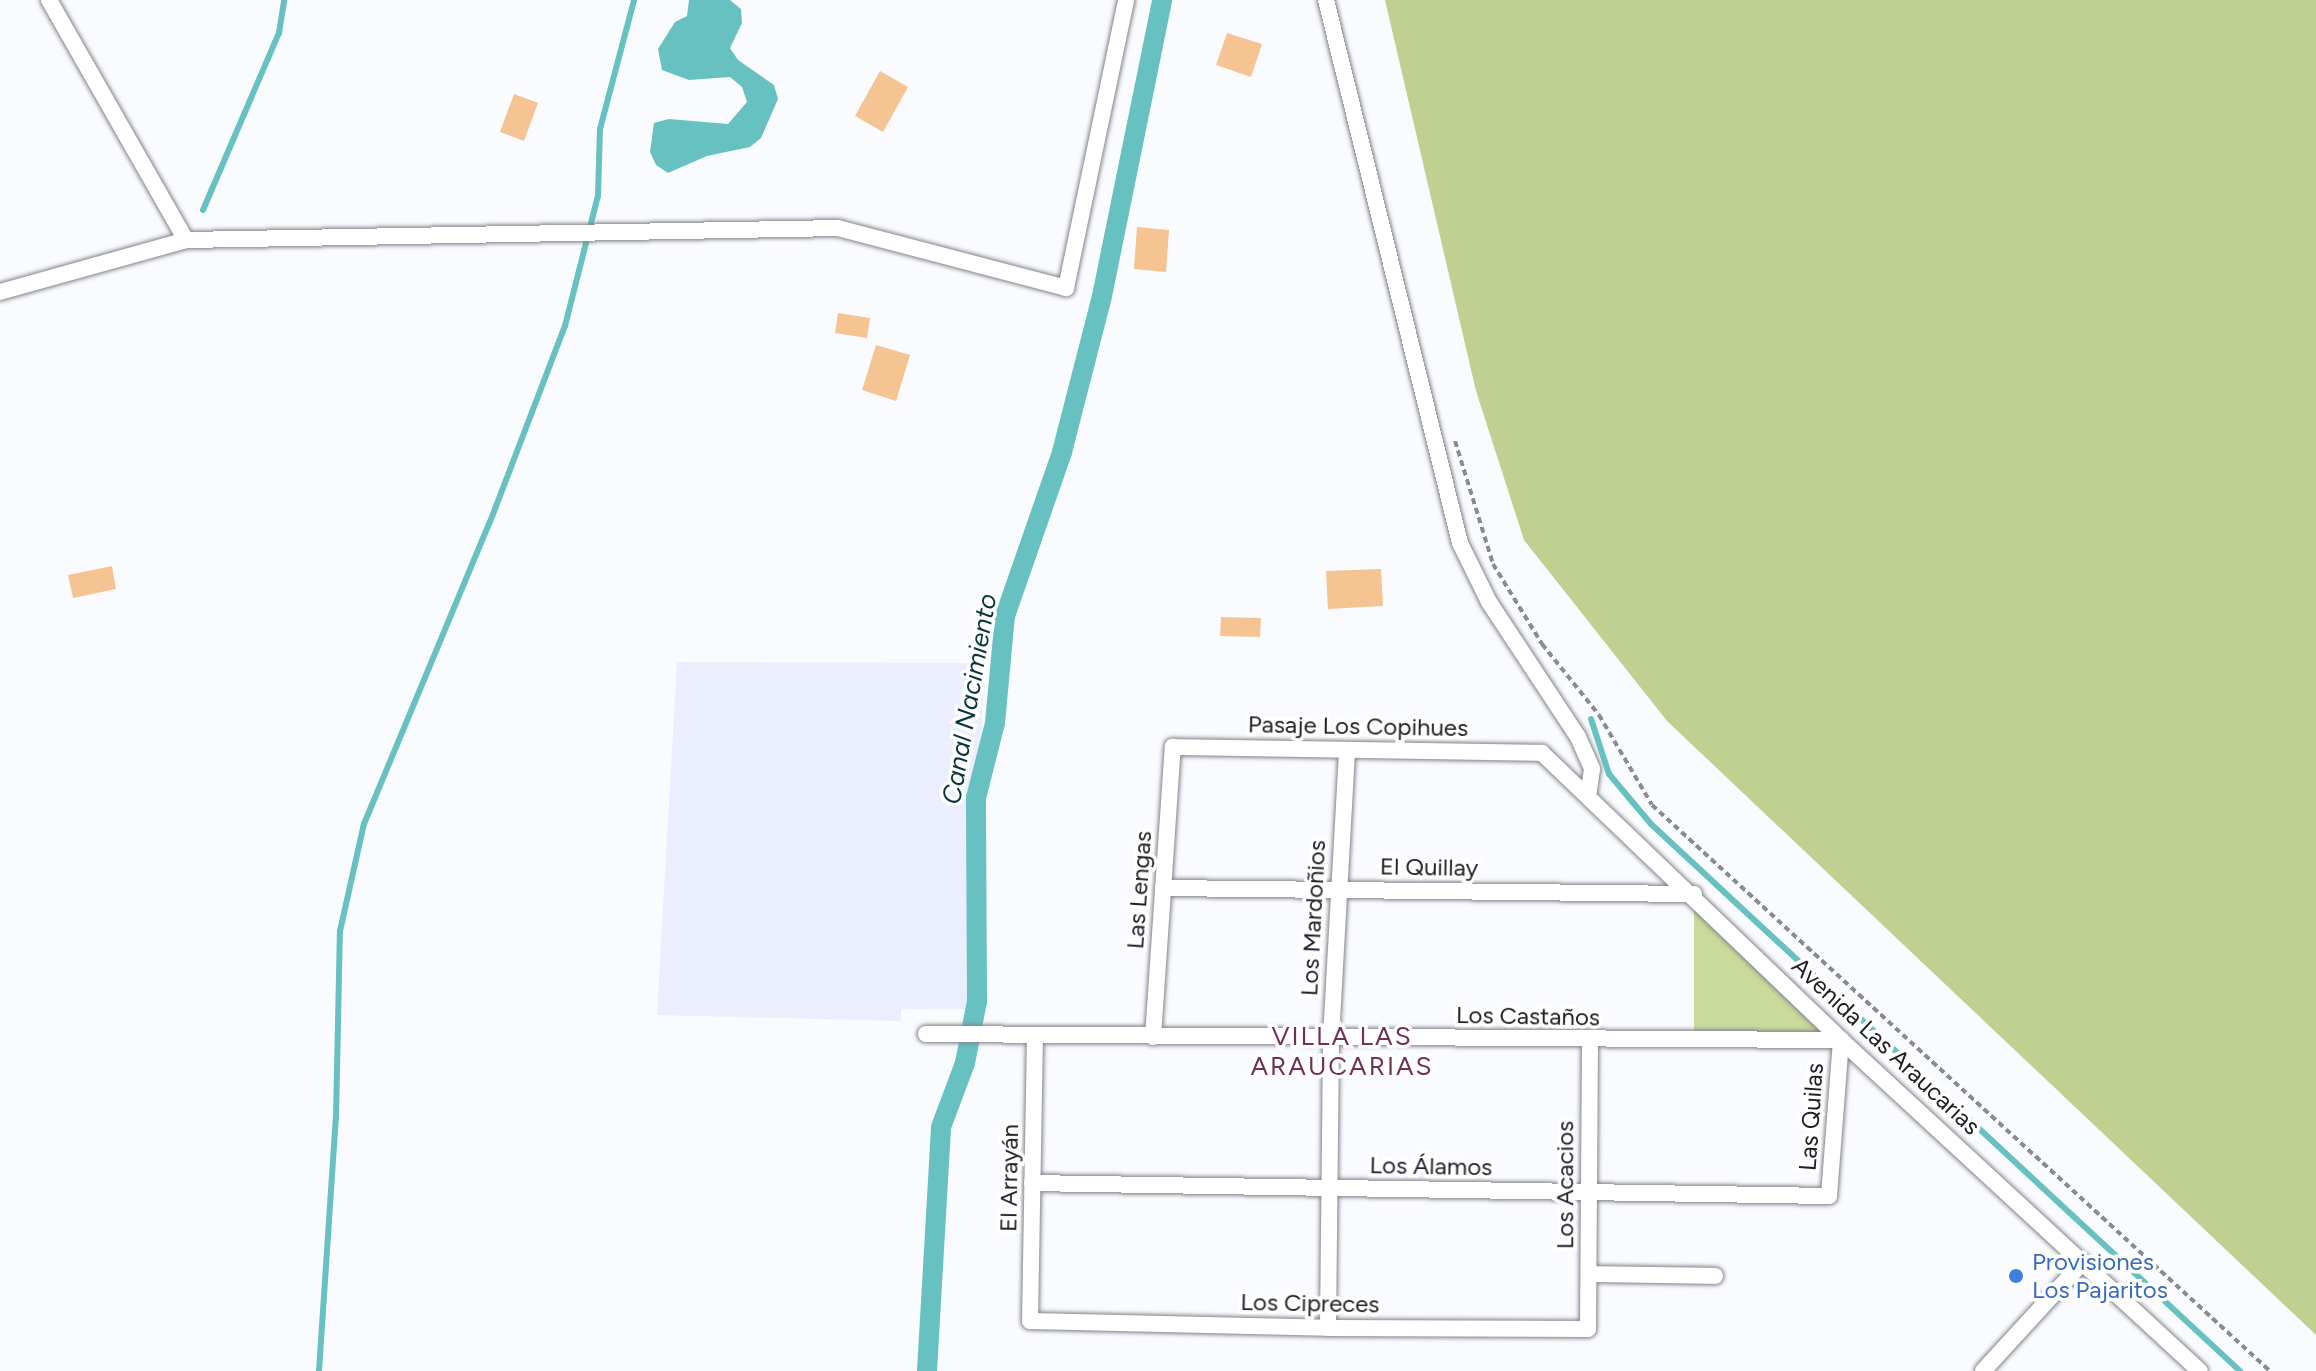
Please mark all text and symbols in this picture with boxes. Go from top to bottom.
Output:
water label: Canal Nacimiento [936,591,1004,807]
street label: Pasaje Los Copihues [1248,710,1468,742]
street label: Las Lengas [1121,830,1157,950]
street label: Los Mardoñios [1295,839,1331,997]
street label: El Quillay [1380,852,1478,882]
street label: Avenida Las Araucarias [1786,951,1986,1141]
street label: Los Castaños [1456,1000,1600,1032]
district label: VILLA LAS ARAUCARIAS [1250,1021,1434,1082]
street label: Las Quilas [1793,1062,1829,1172]
street label: Los Acacios [1551,1121,1579,1249]
street label: El Arrayán [994,1124,1024,1232]
street label: Los Álamos [1369,1151,1493,1181]
place label: Provisiones Los Pajaritos [2032,1248,2168,1304]
marker: Provisiones Los Pajaritos [2007,1267,2025,1285]
street label: Los Cipreces [1240,1287,1380,1319]

